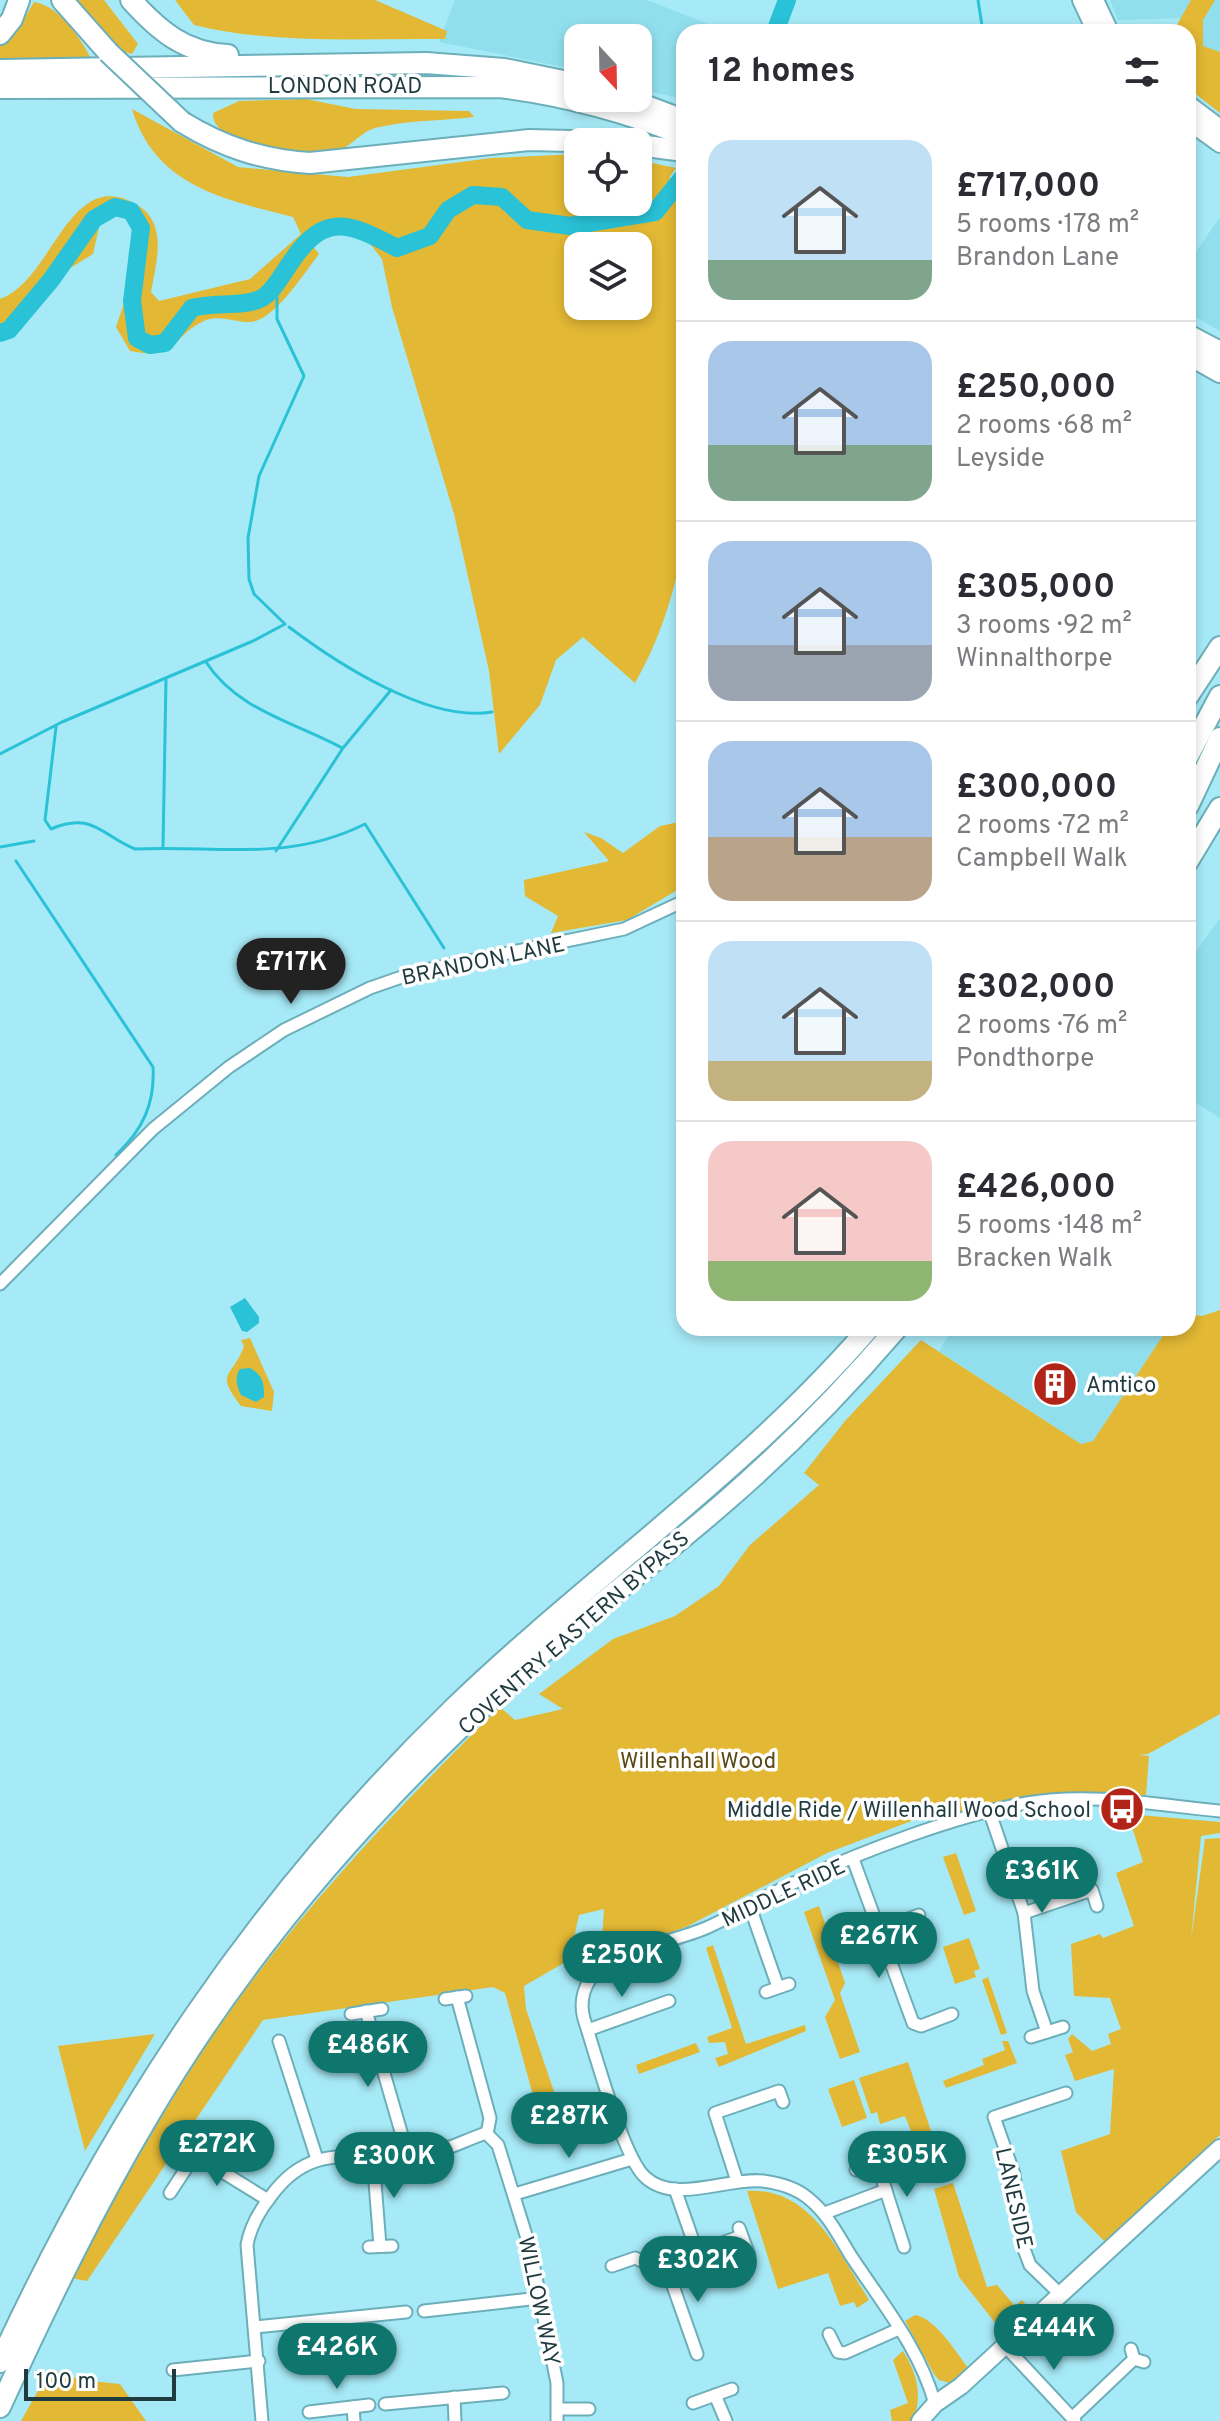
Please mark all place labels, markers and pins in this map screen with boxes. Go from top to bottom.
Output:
pin: £717K [235,938,347,1006]
building icon: Amtico [1031,1360,1079,1408]
place label: Amtico [1086,1373,1156,1400]
bus stop icon: Middle Ride / Willenhall Wood School [1098,1785,1146,1833]
place label: Middle Ride / Willenhall Wood School [727,1798,1091,1825]
pin: £361K [986,1847,1098,1915]
pin: £267K [823,1912,935,1980]
pin: £250K [566,1931,678,1999]
pin: £486K [312,2021,424,2089]
pin: £287K [513,2092,625,2160]
pin: £272K [161,2120,273,2188]
pin: £305K [851,2131,963,2199]
pin: £300K [338,2132,450,2200]
pin: £302K [642,2236,754,2304]
pin: £444K [998,2304,1110,2372]
pin: £426K [281,2323,393,2391]

